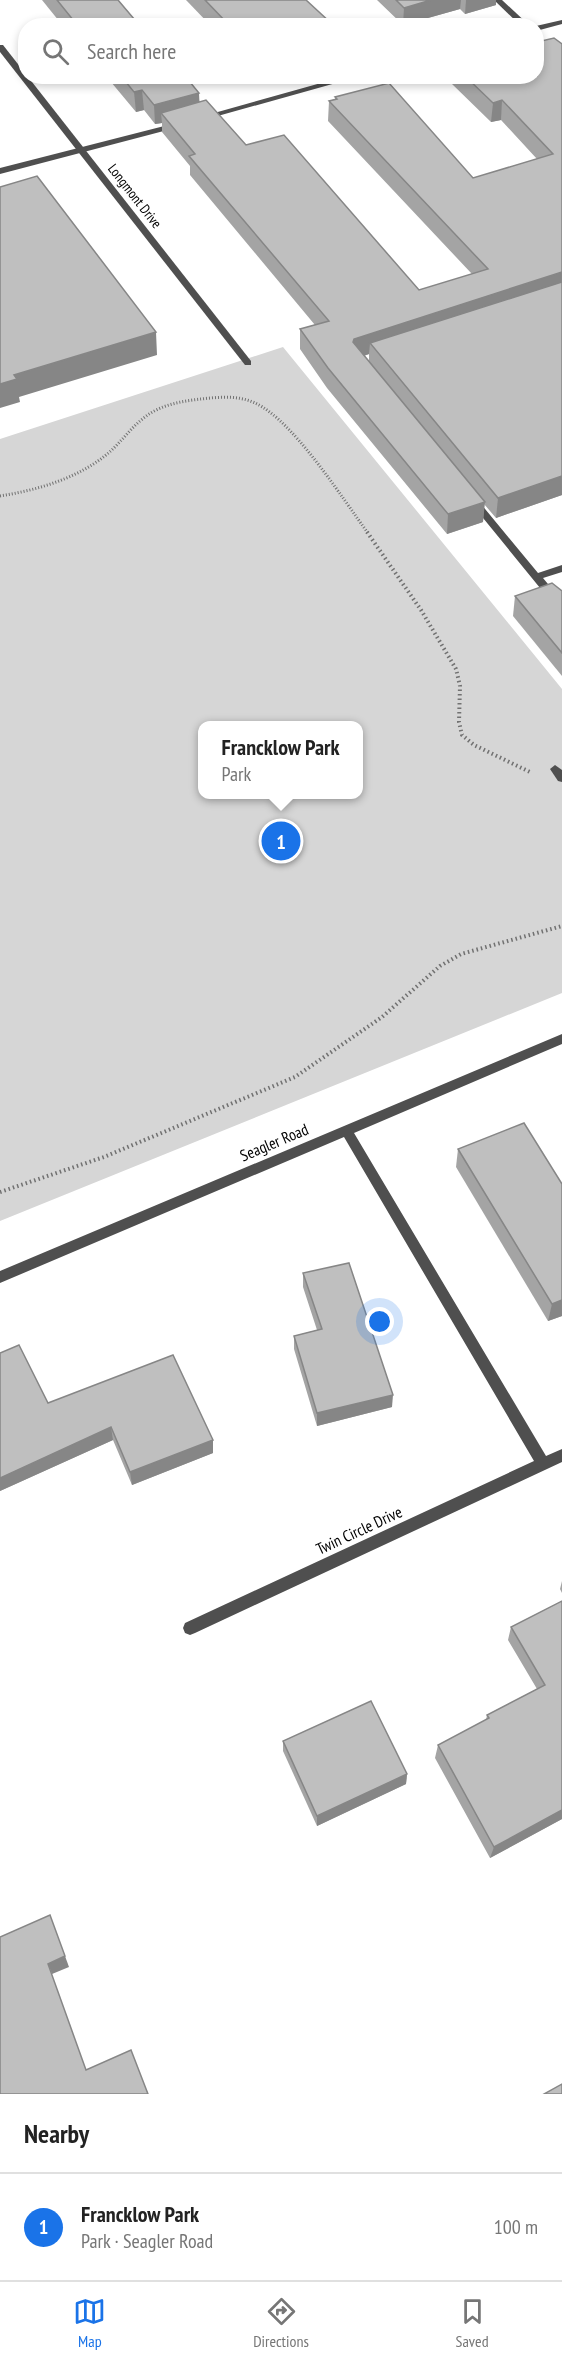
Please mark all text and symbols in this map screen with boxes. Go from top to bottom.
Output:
search box [18,18,544,84]
icon: search [39,35,72,68]
text: Search here [87,37,176,65]
street label: Longmont Drive [104,160,166,232]
popup [198,721,363,799]
text: Francklow Park [221,733,340,761]
text: Park [221,761,251,787]
pin: 1 [262,818,300,864]
street label: Seagler Road [237,1119,311,1165]
your location [365,1307,394,1336]
street label: Twin Circle Drive [313,1501,405,1559]
text: Nearby [24,2117,89,2150]
text: Francklow Park [81,2200,199,2228]
text: 1 [39,2214,48,2240]
text: 100 m [494,2214,538,2240]
text: Park · Seagler Road [81,2228,213,2254]
tab: Map [73,2295,106,2351]
tab: Directions [253,2295,309,2351]
tab: Saved [456,2295,489,2351]

